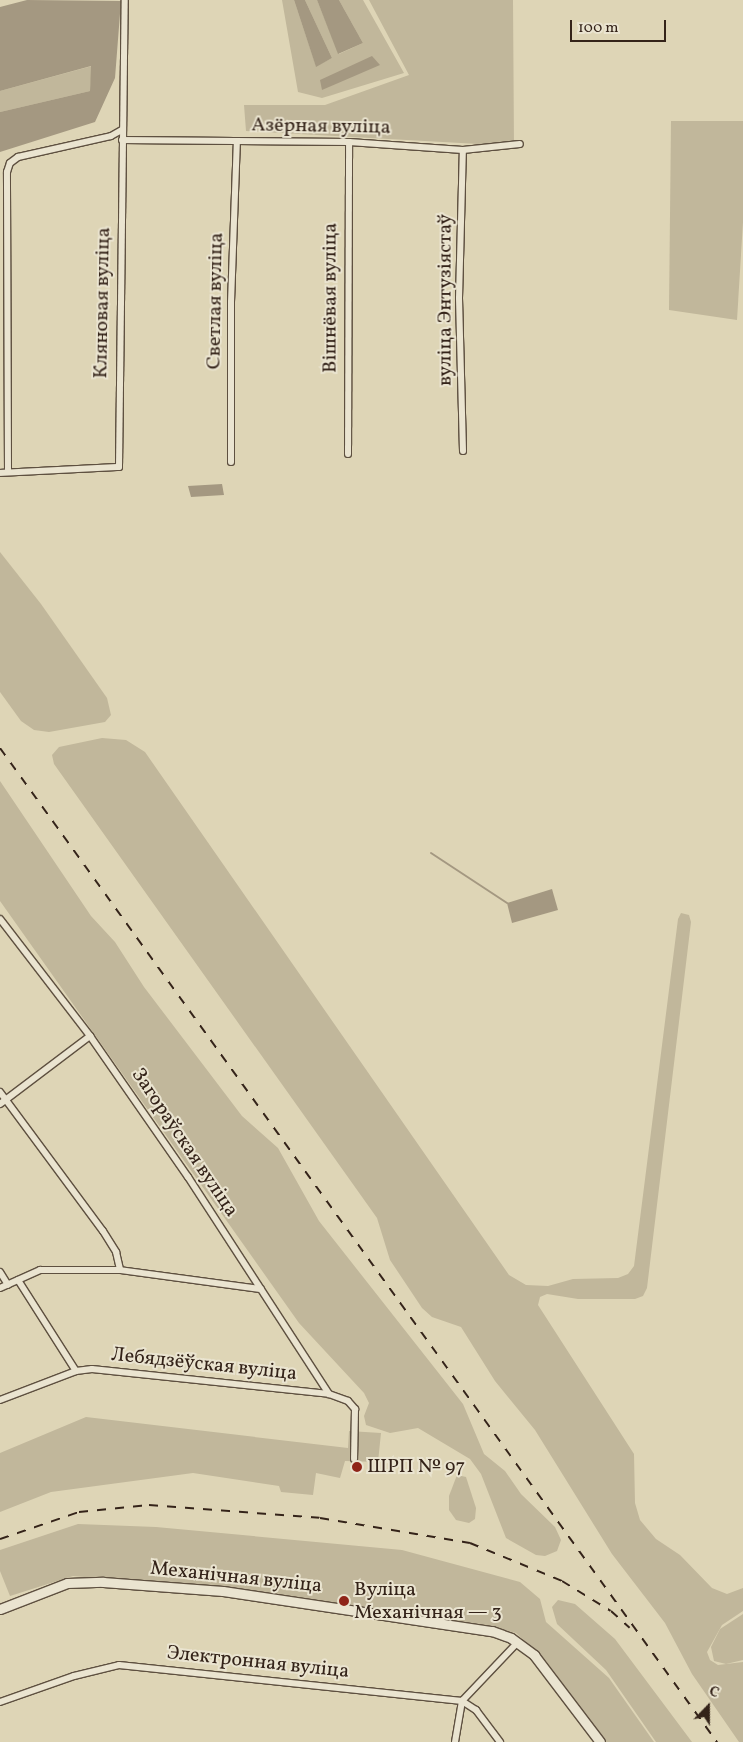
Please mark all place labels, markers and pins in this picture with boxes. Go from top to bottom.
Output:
place label: ШРП № 97 [367,1455,465,1479]
marker: ШРП № 97 [351,1461,363,1473]
place label: Вуліца Механічная — 3 [354,1578,503,1625]
marker: Вуліца Механічная — 3 [338,1595,350,1607]

